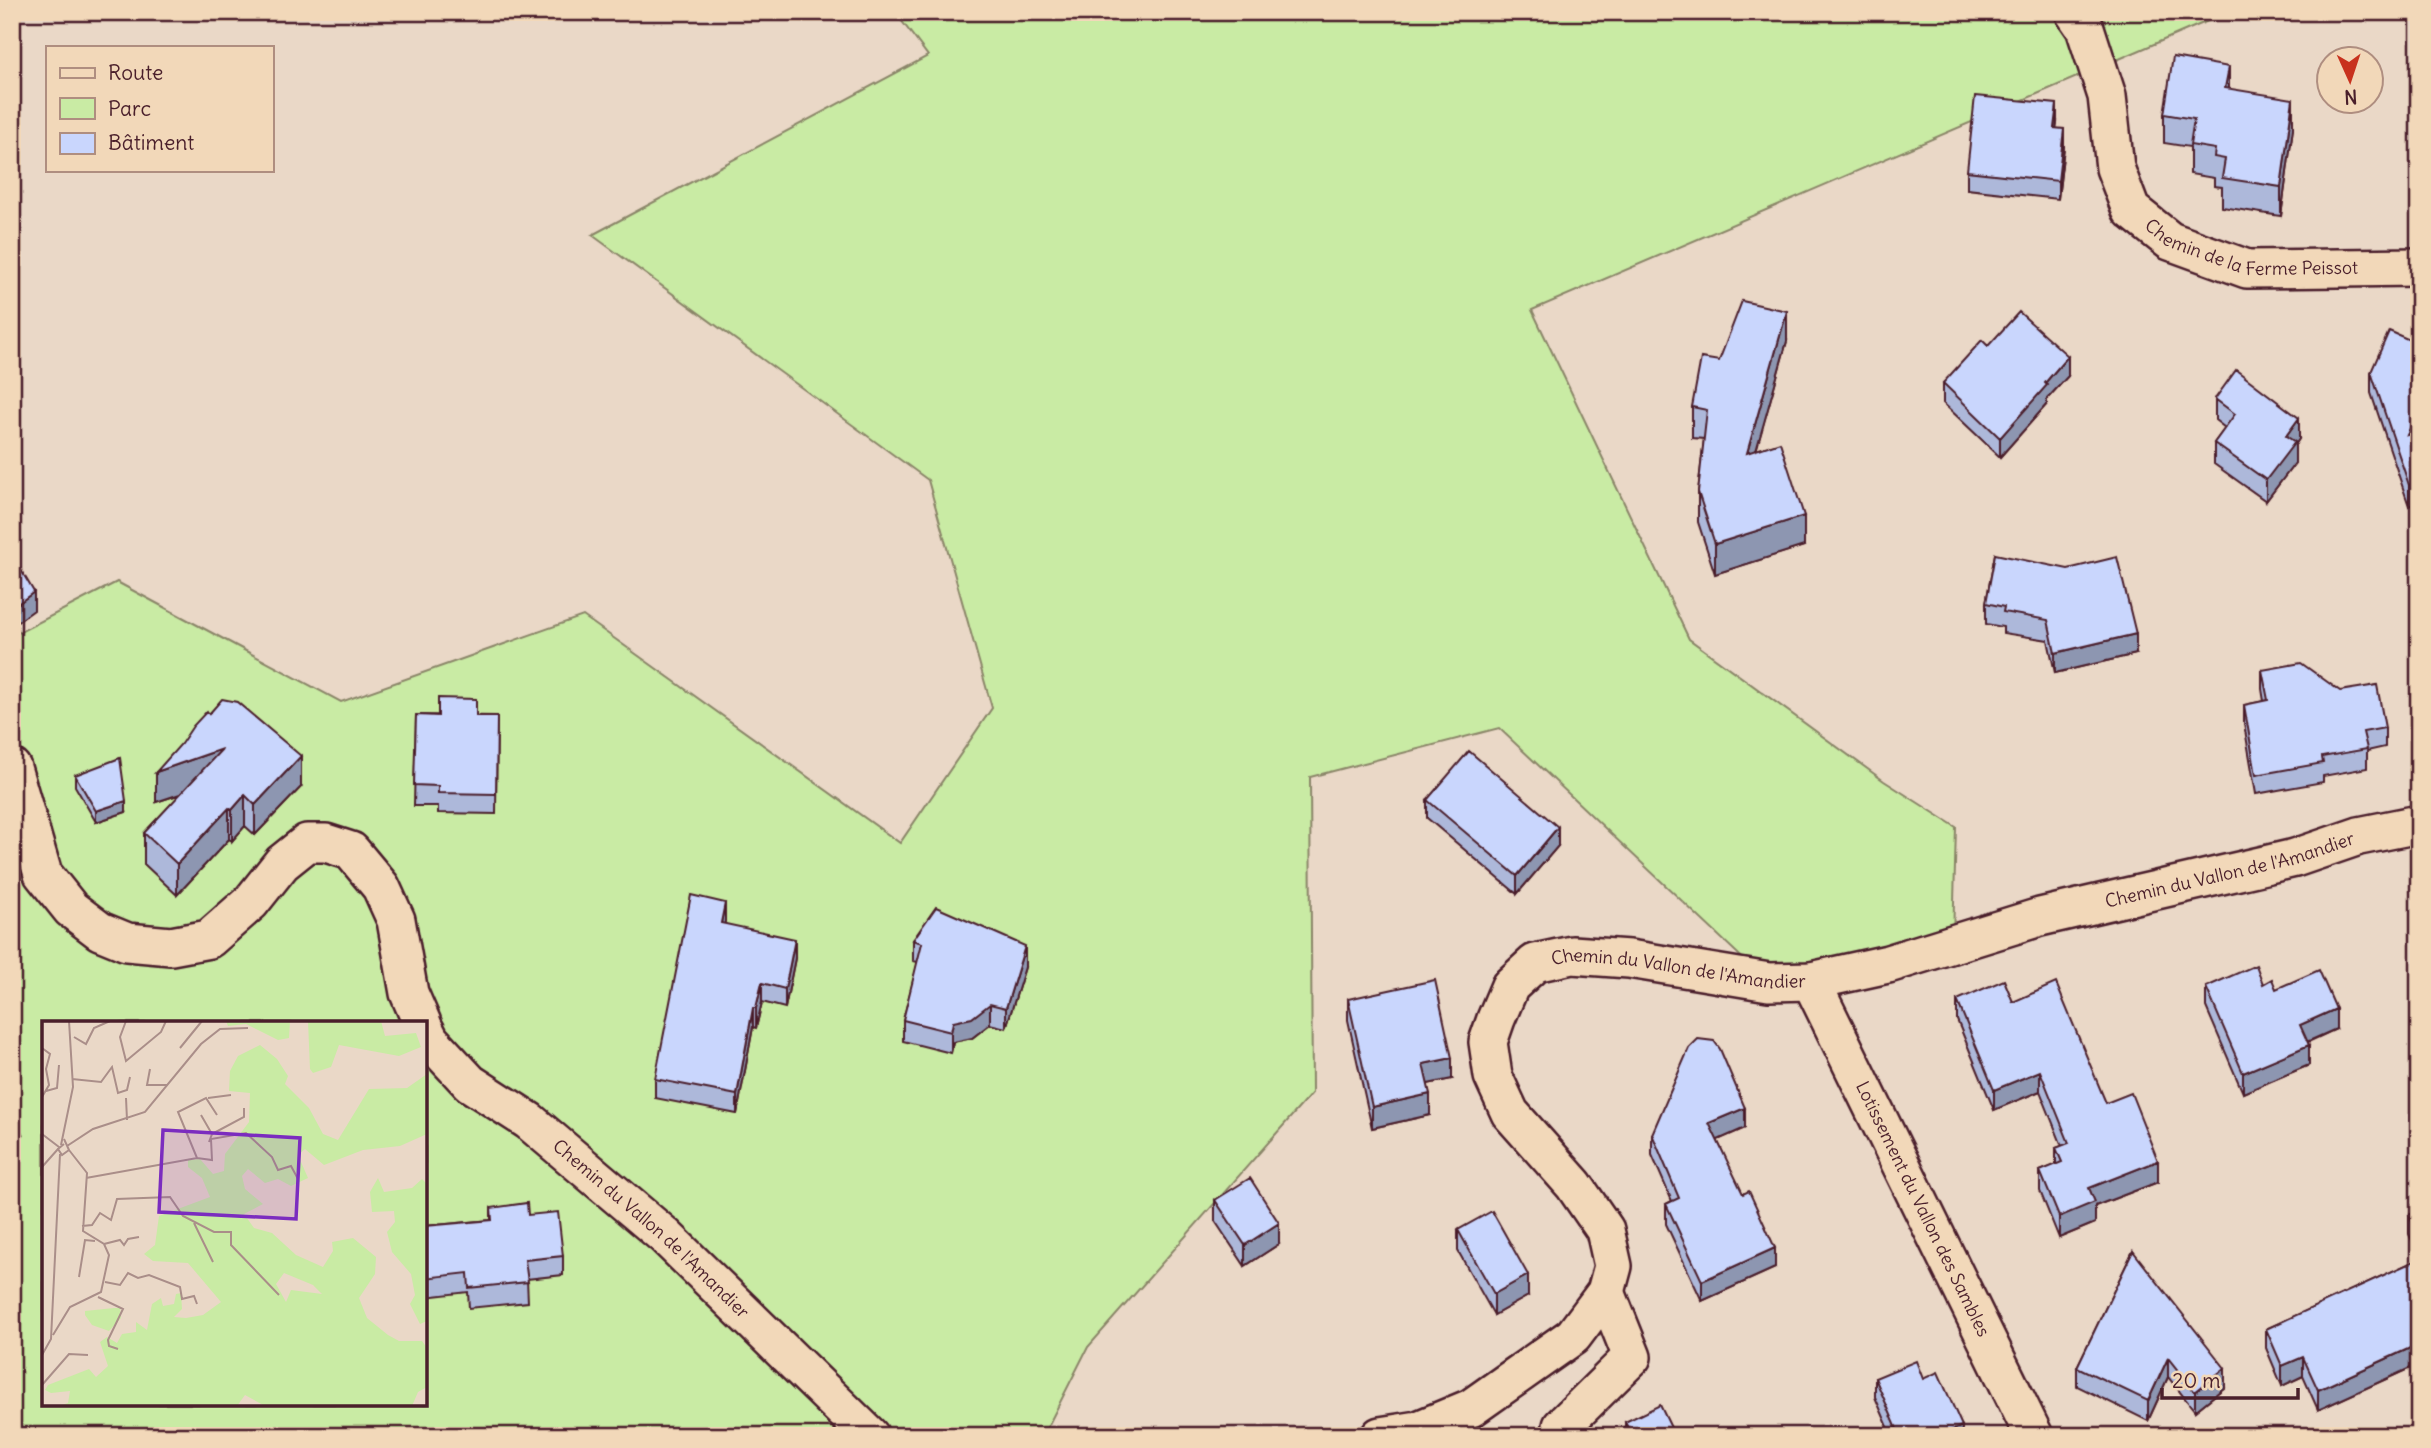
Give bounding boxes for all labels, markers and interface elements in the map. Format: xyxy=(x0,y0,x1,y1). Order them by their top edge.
legend xyxy=(46,46,273,172)
north arrow xyxy=(2316,46,2386,116)
text: Route xyxy=(108,59,163,86)
text: N xyxy=(2344,85,2358,109)
text: Parc xyxy=(108,95,151,122)
text: Bâtiment xyxy=(108,129,194,156)
street label: Chemin de la Ferme Peissot xyxy=(2140,213,2358,280)
street label: Chemin du Vallon de l'Amandier xyxy=(2103,826,2358,913)
street label: Chemin du Vallon de l'Amandier xyxy=(1549,943,1807,994)
inset map xyxy=(42,1021,427,1406)
street label: Lotissement du Vallon des Sambles xyxy=(1851,1077,1996,1340)
street label: Chemin du Vallon de l'Amandier xyxy=(548,1134,755,1323)
scale bar xyxy=(2162,1357,2298,1401)
text: 20 m xyxy=(2172,1367,2221,1394)

